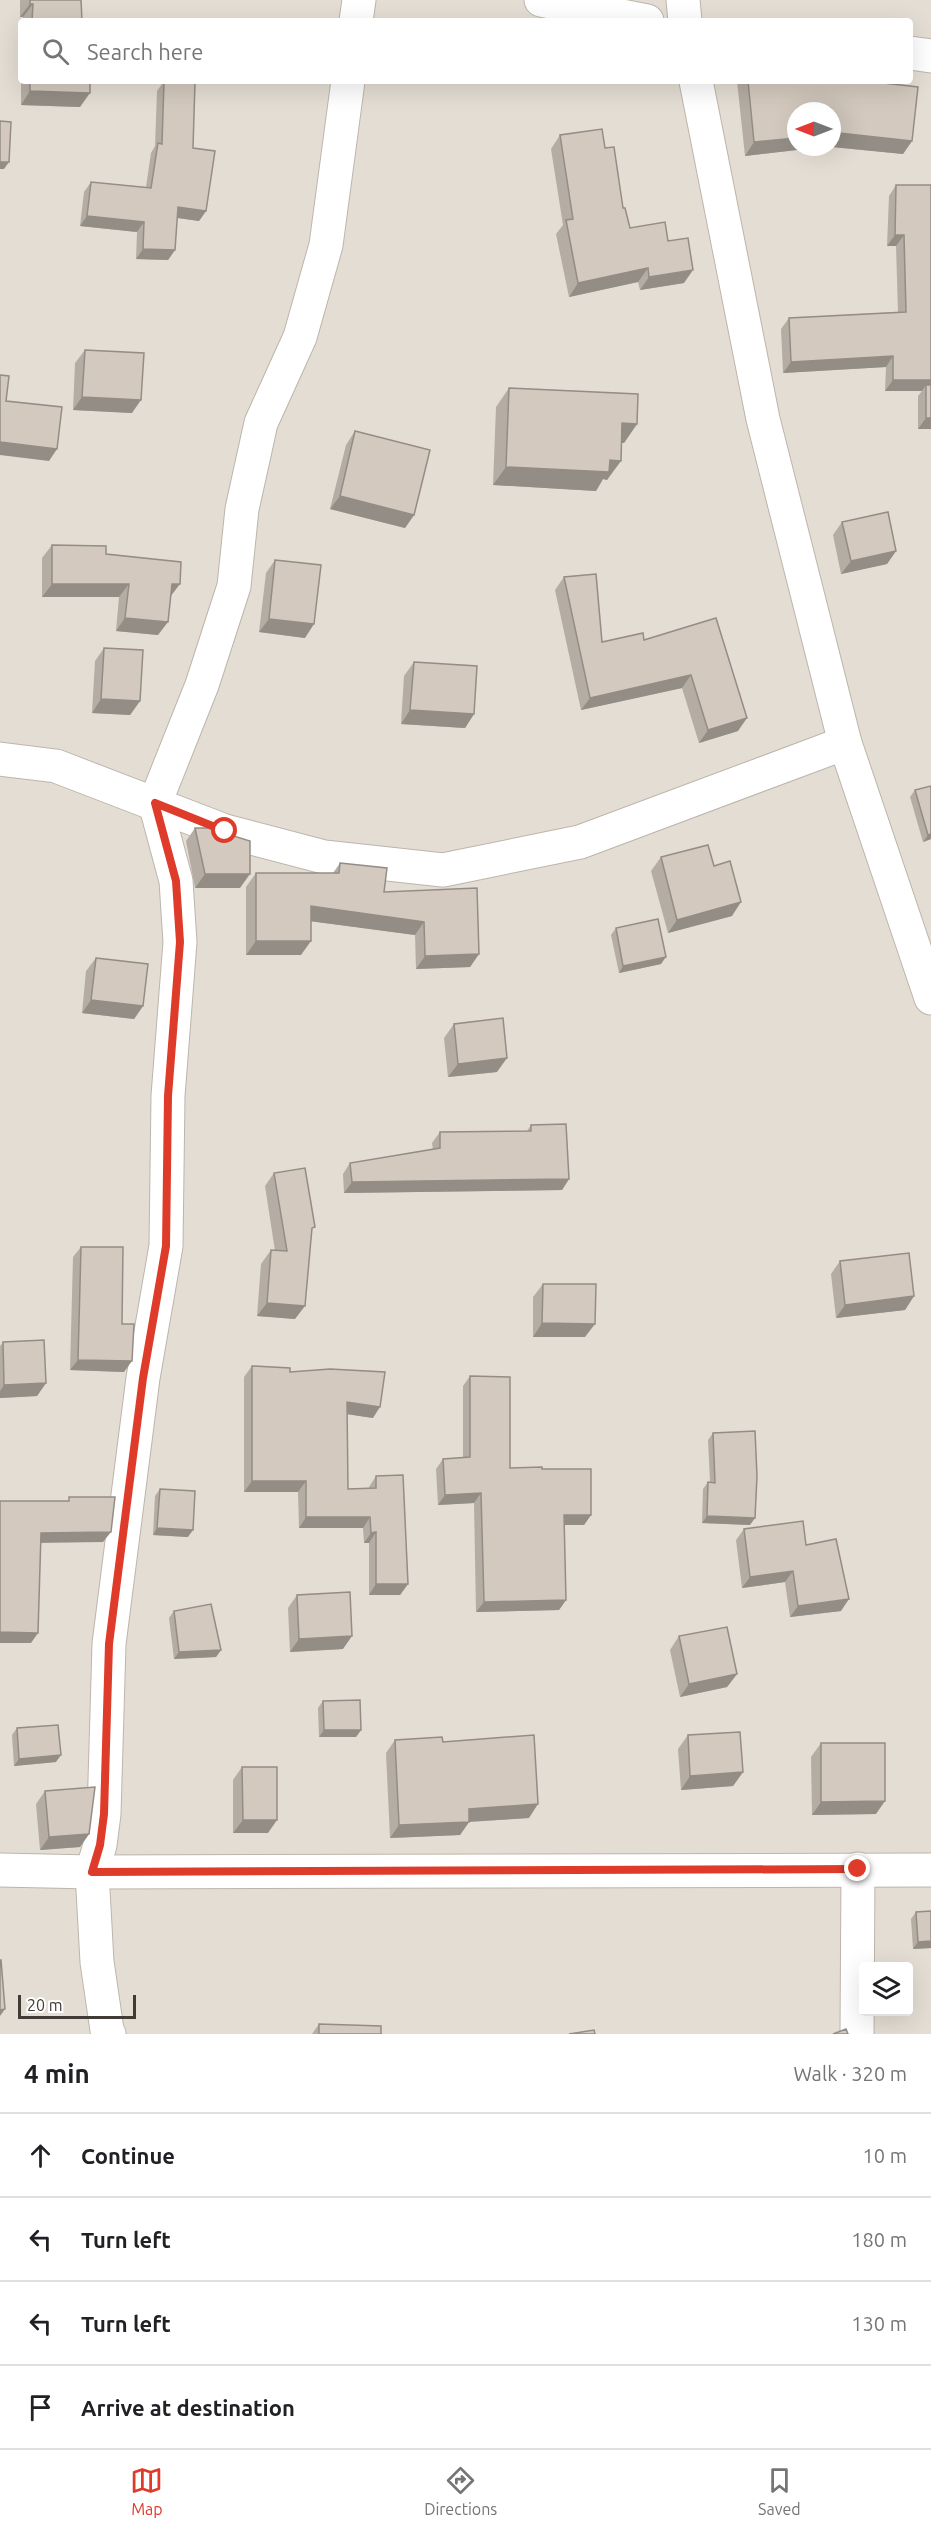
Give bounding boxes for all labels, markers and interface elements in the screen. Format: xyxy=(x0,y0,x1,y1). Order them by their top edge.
search box xyxy=(18,18,913,84)
icon: search xyxy=(39,35,72,68)
text: Search here xyxy=(87,39,203,64)
north arrow xyxy=(787,102,841,156)
route start xyxy=(211,817,237,843)
route end xyxy=(844,1855,870,1881)
map controls xyxy=(859,1962,913,2016)
button: layers xyxy=(859,1962,913,2016)
scale bar xyxy=(18,1992,136,2020)
text: 20 m xyxy=(27,1996,63,2014)
text: 4 min xyxy=(24,2059,90,2088)
text: Walk · 320 m xyxy=(794,2062,907,2085)
icon: ahead xyxy=(24,2139,57,2172)
text: Continue xyxy=(81,2143,175,2168)
text: 10 m xyxy=(863,2144,907,2167)
icon: left xyxy=(24,2223,57,2256)
text: Turn left xyxy=(81,2227,171,2252)
text: 180 m xyxy=(851,2228,907,2251)
icon: left xyxy=(24,2307,57,2340)
text: Turn left xyxy=(81,2311,171,2336)
text: 130 m xyxy=(851,2312,907,2335)
icon: arrive xyxy=(24,2391,57,2424)
text: Arrive at destination xyxy=(81,2395,295,2420)
tab: Map xyxy=(130,2464,163,2518)
tab: Directions xyxy=(424,2464,497,2518)
tab: Saved xyxy=(758,2464,801,2518)

